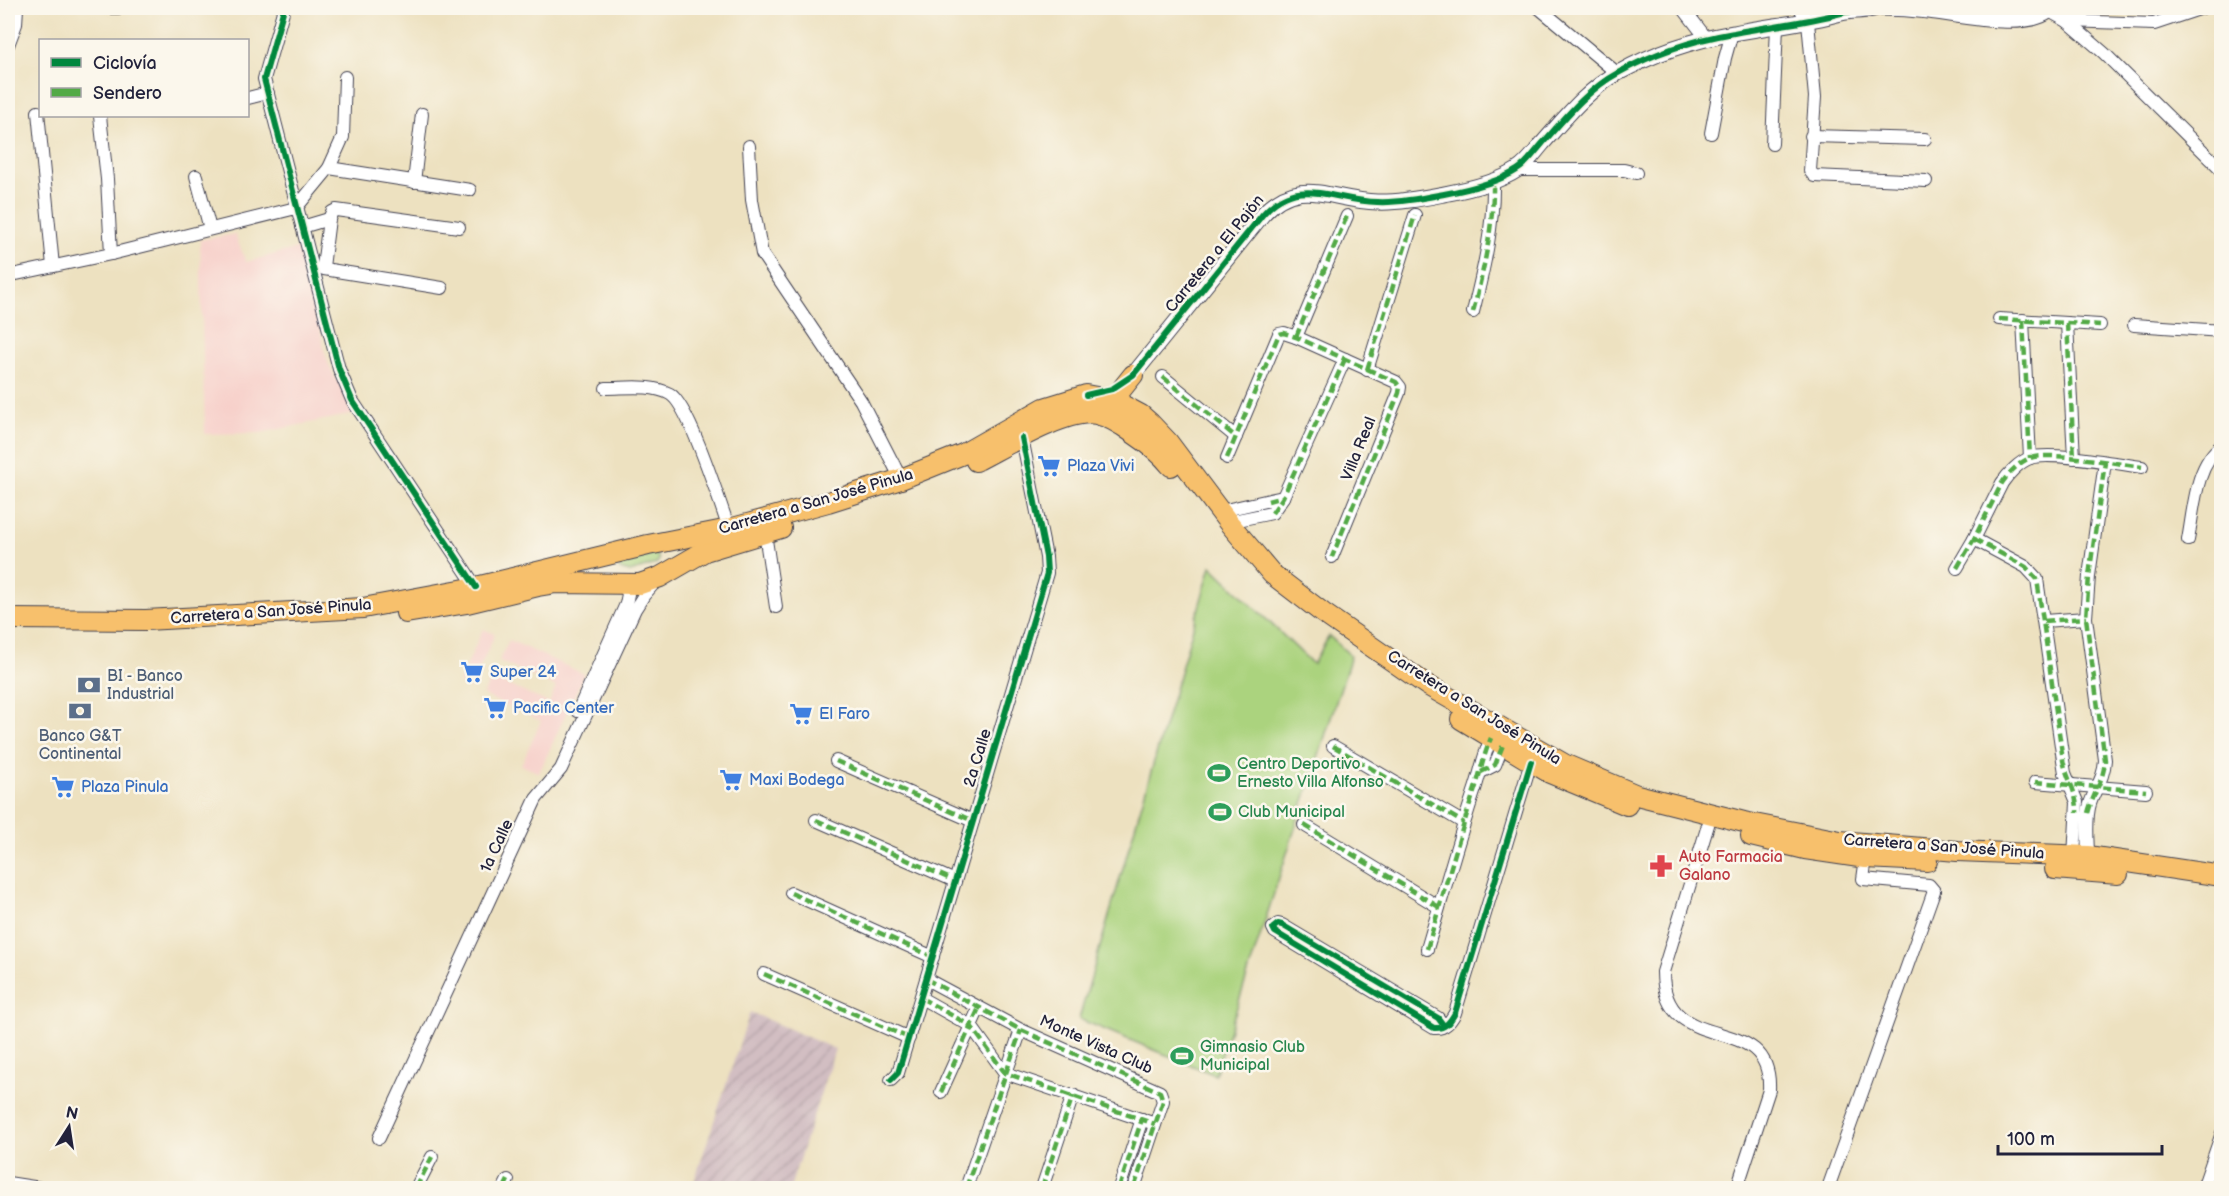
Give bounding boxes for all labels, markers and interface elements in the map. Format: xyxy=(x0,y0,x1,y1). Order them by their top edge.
legend xyxy=(39,39,249,117)
text: Ciclovía xyxy=(93,53,157,74)
text: Sendero xyxy=(93,83,162,104)
street label: Carretera a El Pajón xyxy=(1162,191,1268,317)
street label: Villa Real xyxy=(1338,414,1380,484)
supermarket icon: Plaza Vivi xyxy=(1036,453,1062,479)
place label: Plaza Vivi xyxy=(1067,457,1134,476)
street label: Carretera a San José Pinula xyxy=(717,465,915,539)
street label: Carretera a San José Pinula xyxy=(170,595,372,629)
street label: Carretera a San José Pinula xyxy=(1384,647,1564,769)
supermarket icon: Super 24 xyxy=(459,659,485,685)
place label: Super 24 xyxy=(490,663,557,682)
place label: BI - Banco Industrial xyxy=(107,667,183,704)
bank icon: BI - Banco Industrial xyxy=(76,672,102,698)
supermarket icon: Pacific Center xyxy=(482,695,508,721)
bank icon: Banco G&T Continental xyxy=(67,698,93,724)
place label: Pacific Center xyxy=(513,699,614,718)
supermarket icon: El Faro xyxy=(788,701,814,727)
place label: El Faro xyxy=(819,705,870,724)
street label: 2a Calle xyxy=(960,726,996,789)
place label: Banco G&T Continental xyxy=(38,727,122,764)
place label: Centro Deportivo Ernesto Villa Alfonso xyxy=(1237,755,1384,792)
sports icon: Centro Deportivo Ernesto Villa Alfonso xyxy=(1206,760,1232,786)
supermarket icon: Maxi Bodega xyxy=(718,767,744,793)
place label: Maxi Bodega xyxy=(749,771,844,790)
supermarket icon: Plaza Pinula xyxy=(50,774,76,800)
place label: Plaza Pinula xyxy=(81,778,169,797)
sports icon: Club Municipal xyxy=(1207,799,1233,825)
place label: Club Municipal xyxy=(1238,803,1345,822)
street label: 1a Calle xyxy=(476,816,518,876)
street label: Carretera a San José Pinula xyxy=(1843,830,2045,864)
place label: Auto Farmacia Galano xyxy=(1679,848,1783,885)
pharmacy icon: Auto Farmacia Galano xyxy=(1648,853,1674,879)
street label: Monte Vista Club xyxy=(1036,1012,1156,1078)
place label: Gimnasio Club Municipal xyxy=(1200,1038,1305,1075)
sports icon: Gimnasio Club Municipal xyxy=(1169,1043,1195,1069)
north arrow xyxy=(39,1097,99,1157)
text: N xyxy=(64,1103,80,1124)
scale bar xyxy=(1998,1118,2162,1156)
text: 100 m xyxy=(2007,1129,2055,1150)

